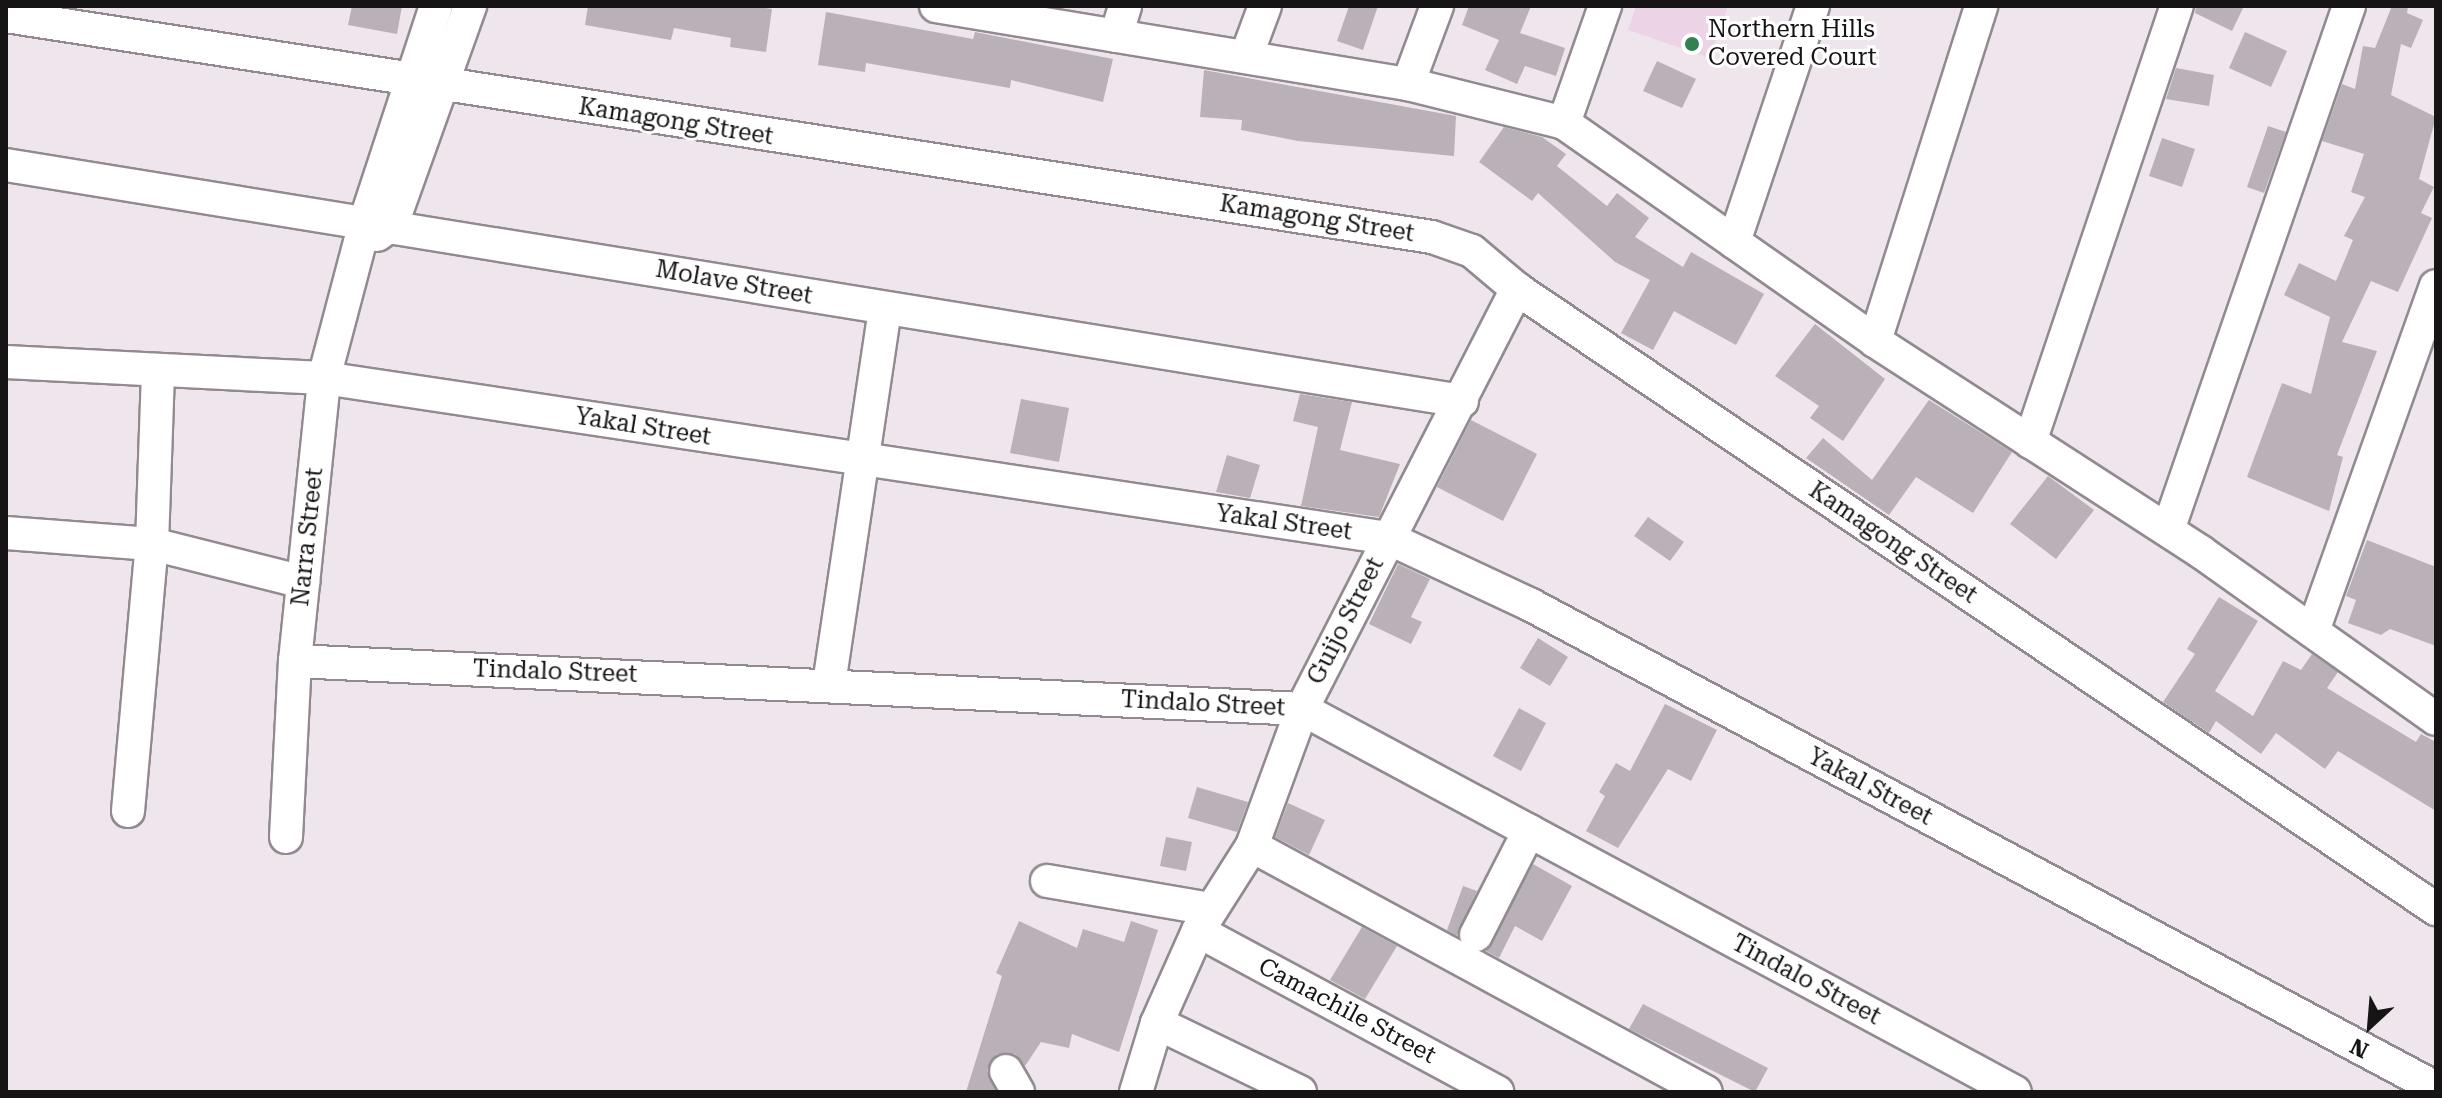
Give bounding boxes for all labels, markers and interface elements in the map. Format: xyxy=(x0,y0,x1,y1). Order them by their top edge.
place label: Northern Hills Covered Court xyxy=(1708,16,1877,72)
marker: Northern Hills Covered Court xyxy=(1683,35,1701,53)
street label: Kamagong Street xyxy=(577,92,775,152)
street label: Kamagong Street xyxy=(1218,189,1416,249)
street label: Molave Street xyxy=(653,255,815,311)
street label: Yakal Street xyxy=(573,402,713,452)
street label: Narra Street xyxy=(286,466,330,608)
street label: Kamagong Street xyxy=(1803,476,1983,610)
street label: Yakal Street xyxy=(1214,499,1354,547)
street label: Guijo Street xyxy=(1302,553,1390,689)
street label: Tindalo Street xyxy=(472,655,638,689)
street label: Tindalo Street xyxy=(1120,685,1286,723)
street label: Yakal Street xyxy=(1803,742,1937,832)
street label: Tindalo Street xyxy=(1727,929,1885,1031)
street label: Camachile Street xyxy=(1253,952,1441,1070)
north arrow xyxy=(2330,986,2410,1066)
text: N xyxy=(2346,1033,2372,1063)

